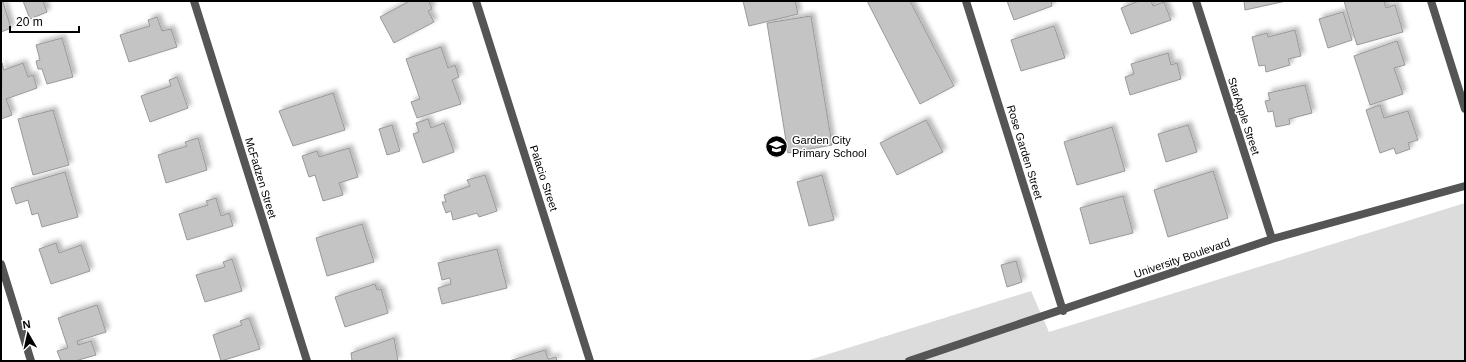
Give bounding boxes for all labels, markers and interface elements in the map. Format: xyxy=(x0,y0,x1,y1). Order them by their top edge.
scale bar xyxy=(10,8,79,34)
text: 20 m xyxy=(16,15,43,29)
street label: StarApple Street xyxy=(1226,76,1262,156)
street label: Rose Garden Street xyxy=(1005,103,1045,201)
school or university icon: Garden City Primary School xyxy=(764,133,790,159)
place label: Garden City Primary School xyxy=(792,134,867,159)
street label: McFadzen Street xyxy=(243,136,279,220)
street label: Palacio Street xyxy=(528,144,560,212)
street label: University Boulevard xyxy=(1132,236,1232,280)
north arrow xyxy=(8,314,48,354)
text: N xyxy=(22,318,31,331)

